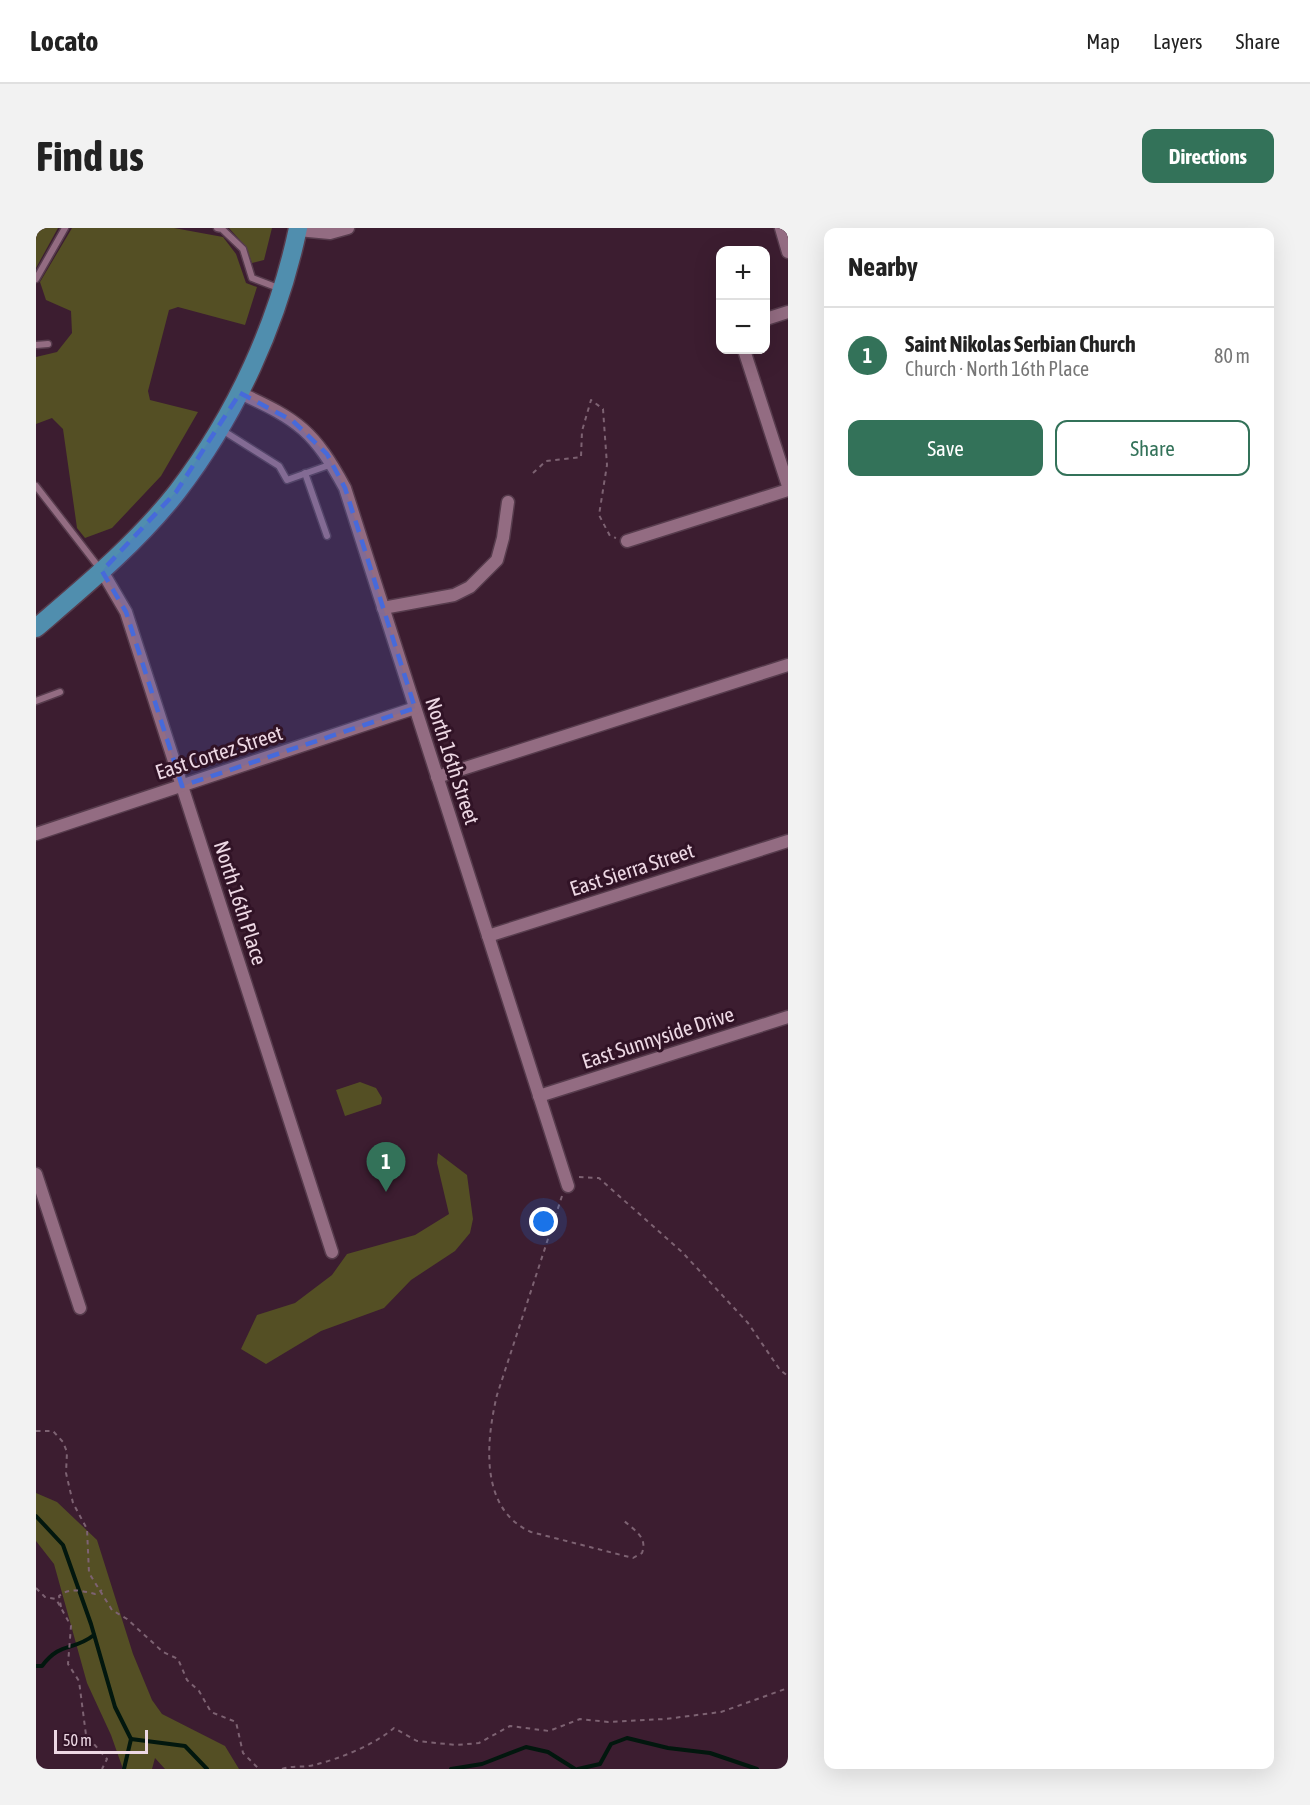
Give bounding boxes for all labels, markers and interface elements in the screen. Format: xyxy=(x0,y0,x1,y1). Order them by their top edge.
text: Locato xyxy=(30,25,98,57)
text: Map xyxy=(1086,29,1120,53)
text: Layers xyxy=(1153,29,1203,53)
text: Share xyxy=(1236,29,1280,53)
button: Directions xyxy=(1142,129,1274,183)
text: Find us xyxy=(36,132,144,180)
map controls xyxy=(716,246,770,354)
button: + xyxy=(716,246,770,300)
text: Nearby xyxy=(848,252,918,282)
button: − xyxy=(716,300,770,354)
text: Saint Nikolas Serbian Church xyxy=(905,331,1136,357)
text: 1 xyxy=(863,344,872,367)
text: 80 m xyxy=(1214,344,1250,367)
text: Church · North 16th Place xyxy=(905,357,1089,380)
button: Save xyxy=(848,420,1043,476)
button: Share xyxy=(1055,420,1250,476)
street label: North 16th Street xyxy=(421,694,485,827)
street label: East Cortez Street xyxy=(152,720,285,784)
street label: North 16th Place xyxy=(210,838,272,968)
street label: East Sierra Street xyxy=(567,838,697,900)
street label: East Sunnyside Drive xyxy=(579,1001,737,1073)
pin: 1 xyxy=(366,1142,406,1192)
your location xyxy=(529,1207,558,1236)
scale bar xyxy=(54,1727,148,1754)
text: 50 m xyxy=(63,1731,92,1749)

